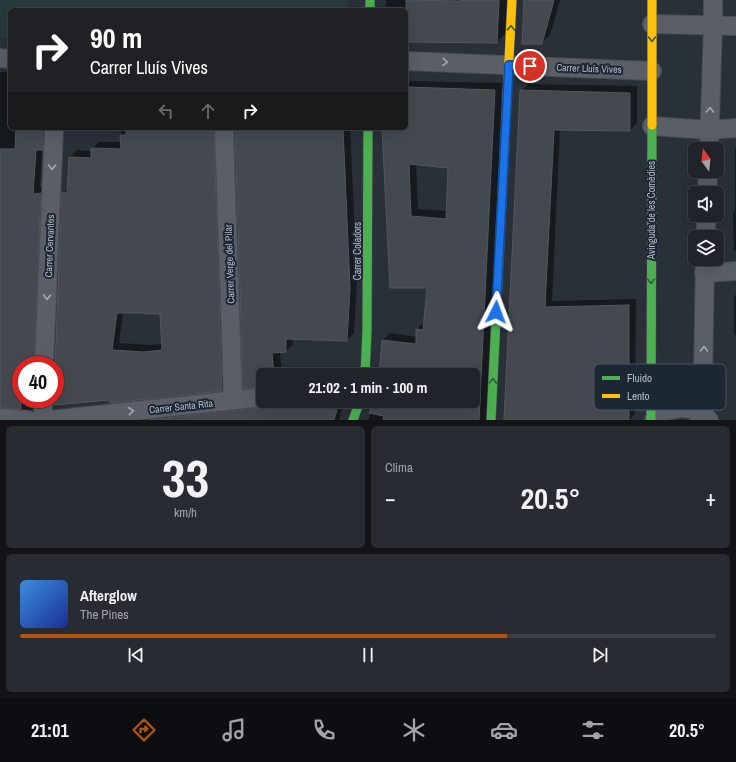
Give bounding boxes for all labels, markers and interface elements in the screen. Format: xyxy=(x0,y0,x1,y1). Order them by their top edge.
text: 90 m xyxy=(90,19,142,57)
icon: right xyxy=(24,24,76,76)
one-way arrow xyxy=(507,25,515,31)
one-way arrow xyxy=(648,36,656,42)
pin xyxy=(513,49,547,83)
text: Carrer Lluís Vives xyxy=(90,55,208,80)
icon: arrive xyxy=(519,55,541,77)
one-way arrow xyxy=(442,58,448,67)
street label: Carrer Lluís Vives xyxy=(556,61,622,76)
icon: left xyxy=(155,100,177,122)
icon: ahead xyxy=(197,100,219,122)
icon: right xyxy=(239,100,261,122)
one-way arrow xyxy=(706,107,714,113)
north arrow xyxy=(688,142,724,178)
map controls xyxy=(688,142,724,266)
street label: Avinguda de les Comèdies xyxy=(645,161,658,260)
one-way arrow xyxy=(48,164,56,170)
button: sound xyxy=(688,186,724,222)
street label: Carrer Cervantes xyxy=(42,214,57,278)
street label: Carrer Coladors xyxy=(351,222,364,280)
street label: Carrer Verge del Pilar xyxy=(222,224,237,304)
button: layers xyxy=(688,230,724,266)
one-way arrow xyxy=(647,278,655,284)
position arrow xyxy=(475,291,517,333)
one-way arrow xyxy=(43,294,51,300)
one-way arrow xyxy=(700,346,708,352)
speed limit sign: 40 xyxy=(12,356,64,408)
legend xyxy=(594,364,726,410)
text: Fluido xyxy=(627,371,652,385)
text: 21:02 · 1 min · 100 m xyxy=(309,377,427,398)
one-way arrow xyxy=(488,378,497,384)
text: Lento xyxy=(627,389,650,403)
street label: Carrer Santa Rita xyxy=(148,397,214,416)
one-way arrow xyxy=(128,407,134,416)
text: 33 xyxy=(162,443,209,513)
text: Clima xyxy=(385,459,413,476)
text: 20.5° xyxy=(521,478,580,518)
text: − xyxy=(385,483,396,513)
text: + xyxy=(705,483,716,513)
text: km/h xyxy=(174,504,197,521)
text: Afterglow xyxy=(80,585,137,606)
text: The Pines xyxy=(80,606,129,623)
icon: previous xyxy=(125,644,147,666)
icon: pause xyxy=(357,644,379,666)
icon: next xyxy=(589,644,611,666)
icon: directions xyxy=(130,716,158,744)
icon: music xyxy=(220,716,248,744)
icon: phone xyxy=(310,716,338,744)
icon: climate xyxy=(400,716,428,744)
icon: car xyxy=(490,716,518,744)
icon: filters xyxy=(579,716,607,744)
text: 21:01 xyxy=(31,718,69,743)
text: 20.5° xyxy=(669,718,705,743)

